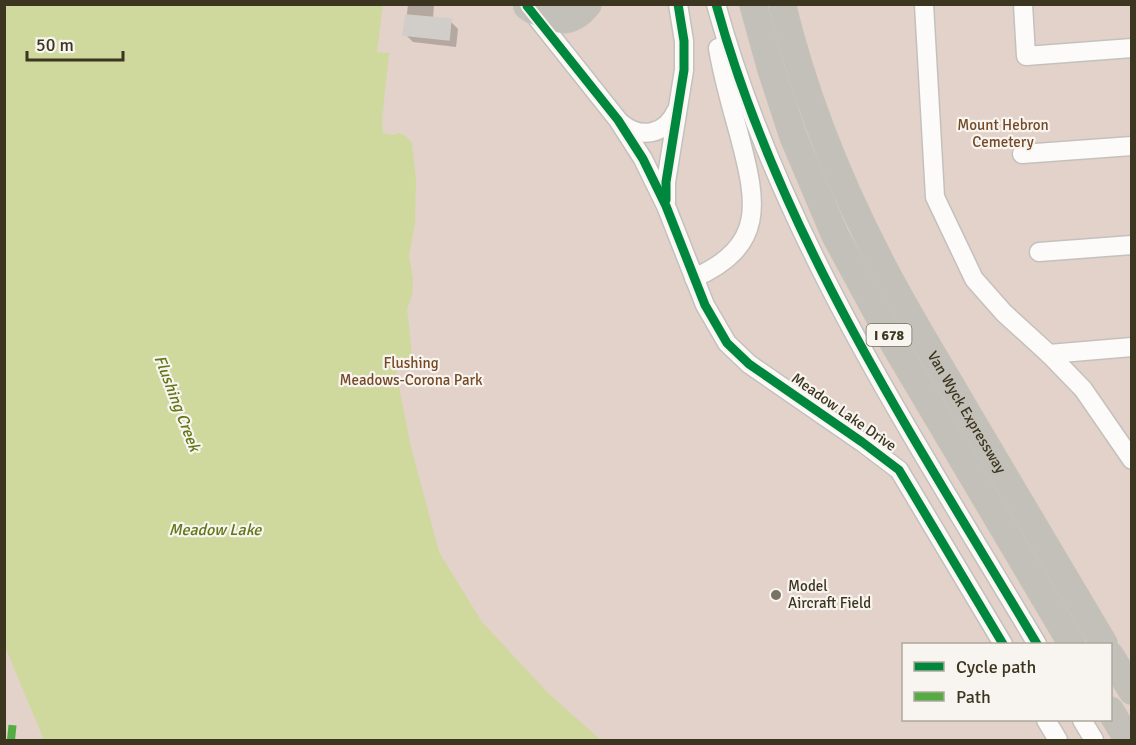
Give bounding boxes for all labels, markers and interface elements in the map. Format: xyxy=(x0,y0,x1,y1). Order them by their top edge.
scale bar xyxy=(27,24,123,62)
text: 50 m xyxy=(36,34,74,56)
park label: Mount Hebron Cemetery xyxy=(957,116,1049,151)
road number: I 678 xyxy=(866,324,912,346)
street label: Van Wyck Expressway xyxy=(924,348,1010,477)
water label: Flushing Creek xyxy=(150,352,205,456)
park label: Flushing Meadows-Corona Park xyxy=(339,354,483,389)
street label: Meadow Lake Drive xyxy=(788,369,900,455)
water label: Meadow Lake xyxy=(169,520,262,540)
place label: Model Aircraft Field xyxy=(788,577,871,612)
marker: Model Aircraft Field xyxy=(769,588,783,602)
legend xyxy=(902,643,1112,721)
text: Cycle path xyxy=(956,656,1036,678)
text: Path xyxy=(956,686,991,708)

